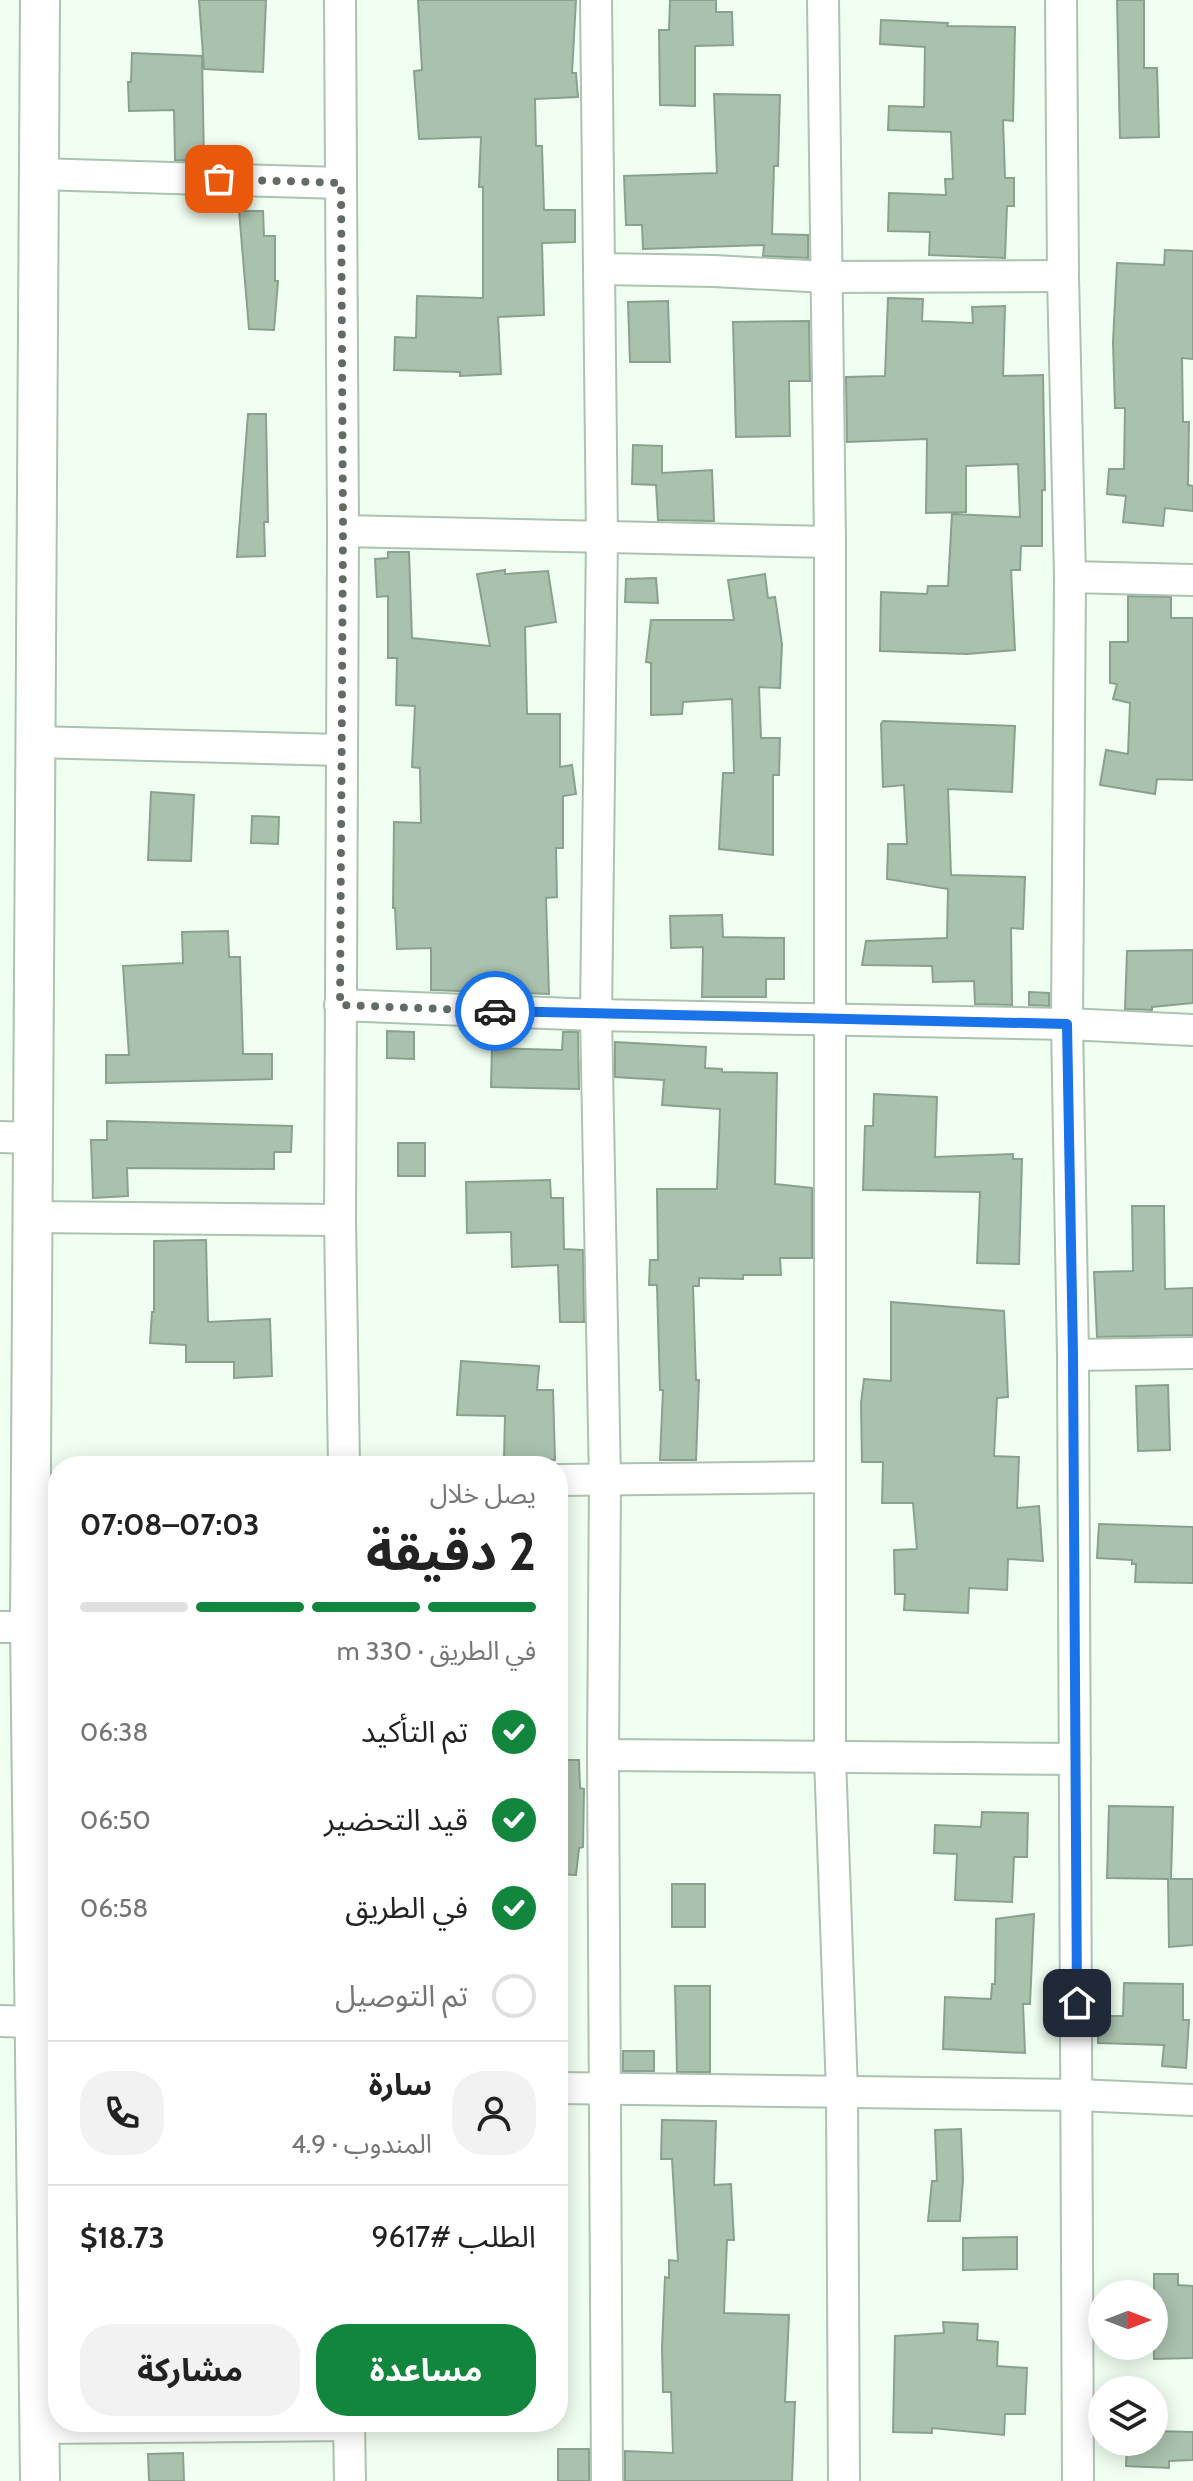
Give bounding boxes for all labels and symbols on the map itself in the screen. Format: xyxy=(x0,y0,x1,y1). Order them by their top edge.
pin xyxy=(185,145,253,213)
courier xyxy=(455,971,535,1051)
pin xyxy=(1043,1969,1111,2037)
north arrow xyxy=(1088,2280,1168,2360)

